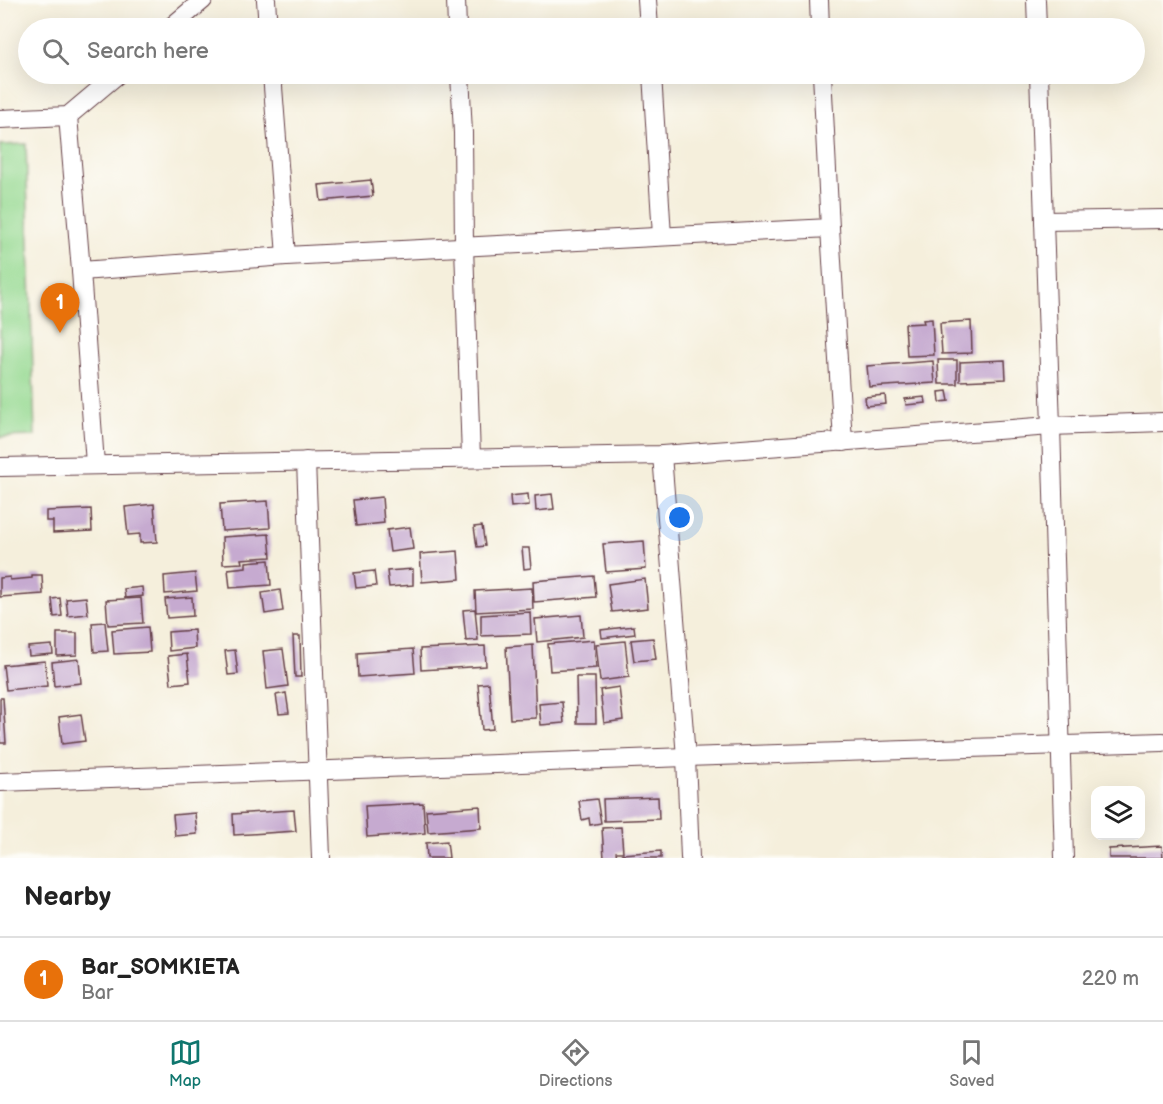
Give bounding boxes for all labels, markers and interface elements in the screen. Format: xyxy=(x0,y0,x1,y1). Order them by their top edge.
search box xyxy=(18,18,1145,84)
icon: search xyxy=(39,35,72,68)
text: Search here xyxy=(87,38,209,65)
pin: 1 xyxy=(40,284,80,333)
your location xyxy=(665,503,694,532)
map controls xyxy=(1091,786,1145,840)
button: layers xyxy=(1091,786,1145,840)
text: Nearby xyxy=(24,882,111,913)
text: Bar_SOMKIETA xyxy=(81,954,240,981)
text: 1 xyxy=(39,967,48,991)
text: 220 m xyxy=(1082,967,1139,991)
text: Bar xyxy=(81,981,113,1005)
tab: Map xyxy=(169,1036,202,1091)
tab: Directions xyxy=(539,1036,612,1091)
tab: Saved xyxy=(949,1036,994,1091)

